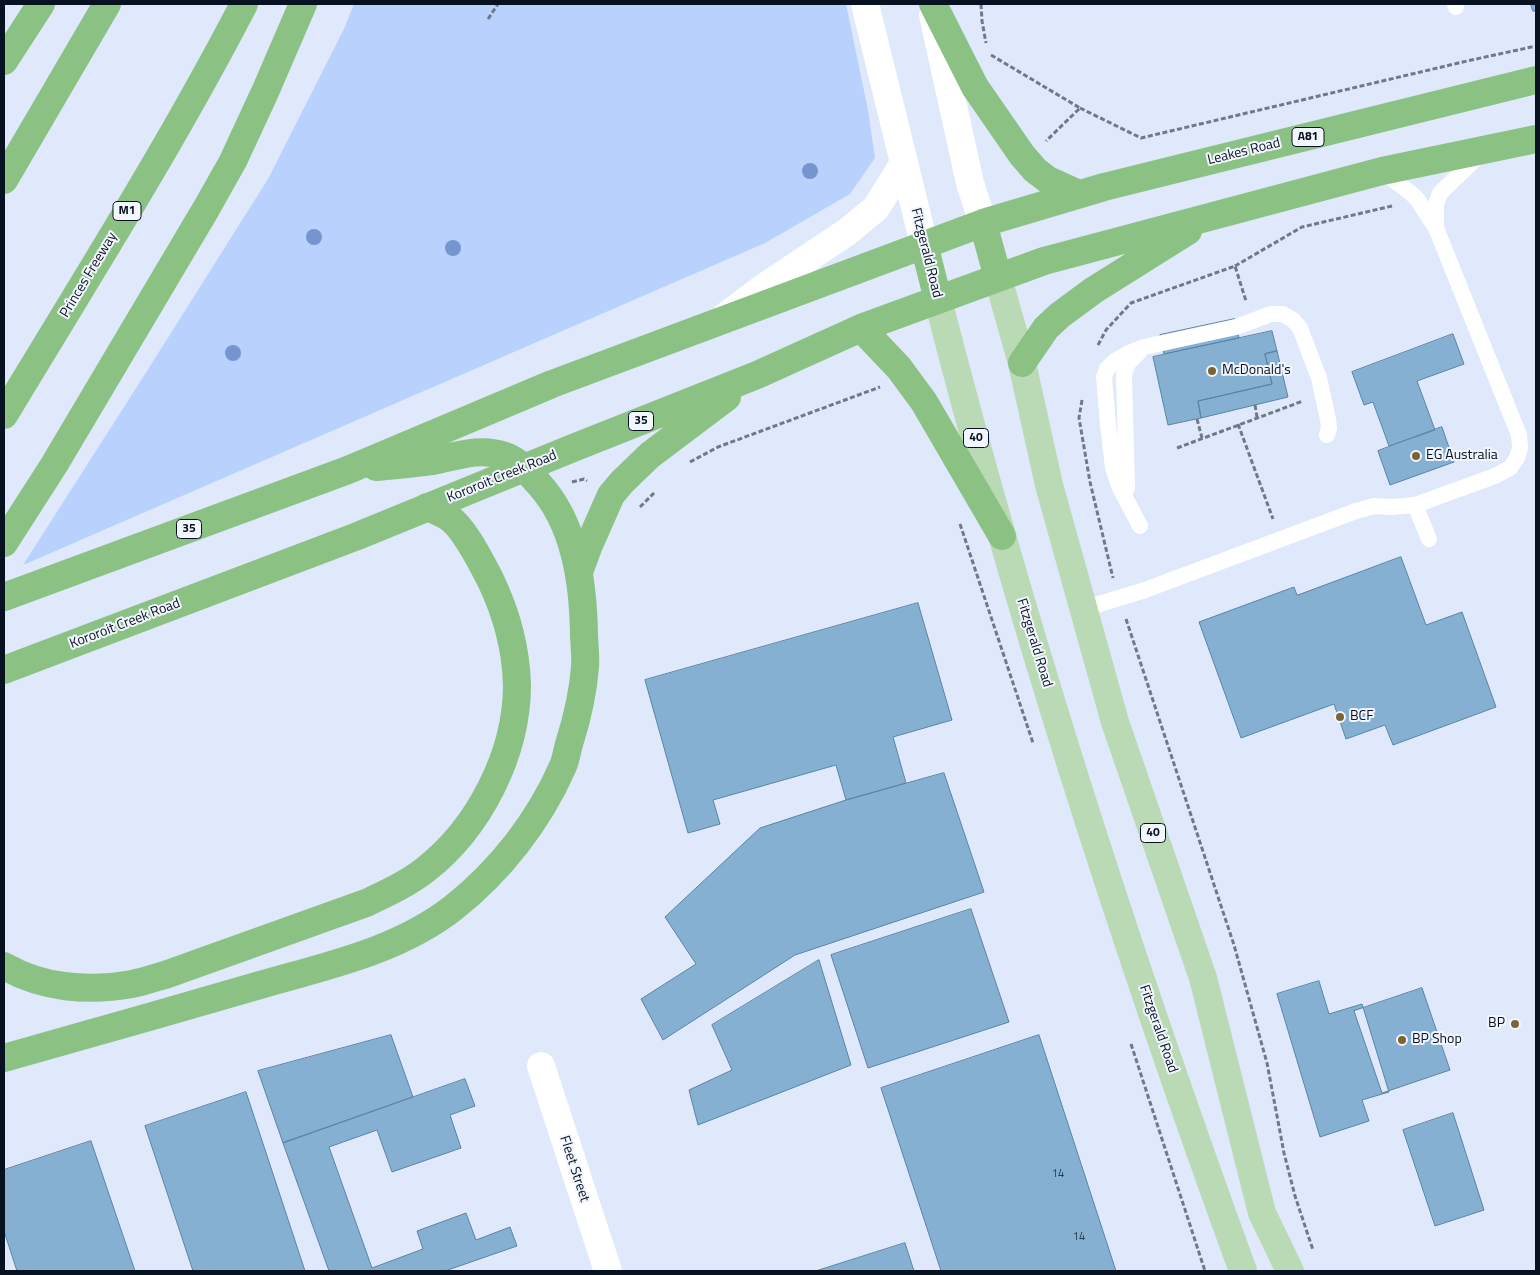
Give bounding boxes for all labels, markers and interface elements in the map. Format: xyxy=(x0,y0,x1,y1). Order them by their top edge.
road number: A81 xyxy=(1292,128,1324,146)
street label: Leakes Road xyxy=(1206,135,1282,169)
road number: M1 xyxy=(113,202,141,220)
street label: Fitzgerald Road xyxy=(907,206,945,300)
street label: Princes Freeway xyxy=(57,229,121,321)
place label: McDonald's xyxy=(1222,363,1291,379)
marker: McDonald's xyxy=(1206,365,1218,377)
road number: 35 xyxy=(628,412,654,431)
road number: 40 xyxy=(964,428,988,448)
street label: Kororoit Creek Road xyxy=(445,447,559,507)
place label: EG Australia xyxy=(1426,448,1498,464)
marker: EG Australia xyxy=(1410,450,1422,462)
road number: 35 xyxy=(176,520,202,538)
street label: Kororoit Creek Road xyxy=(67,595,183,653)
street label: Fitzgerald Road xyxy=(1013,597,1055,689)
place label: BCF xyxy=(1350,709,1374,725)
marker: BCF xyxy=(1334,711,1346,723)
road number: 40 xyxy=(1140,824,1166,842)
street label: Fitzgerald Road xyxy=(1135,983,1181,1075)
place label: BP xyxy=(1488,1016,1505,1032)
marker: BP xyxy=(1509,1018,1521,1030)
place label: BP Shop xyxy=(1412,1032,1462,1048)
marker: BP Shop xyxy=(1396,1034,1408,1046)
street label: Fleet Street xyxy=(555,1134,593,1204)
house number: 14 xyxy=(1052,1167,1064,1181)
house number: 14 xyxy=(1073,1230,1085,1244)

